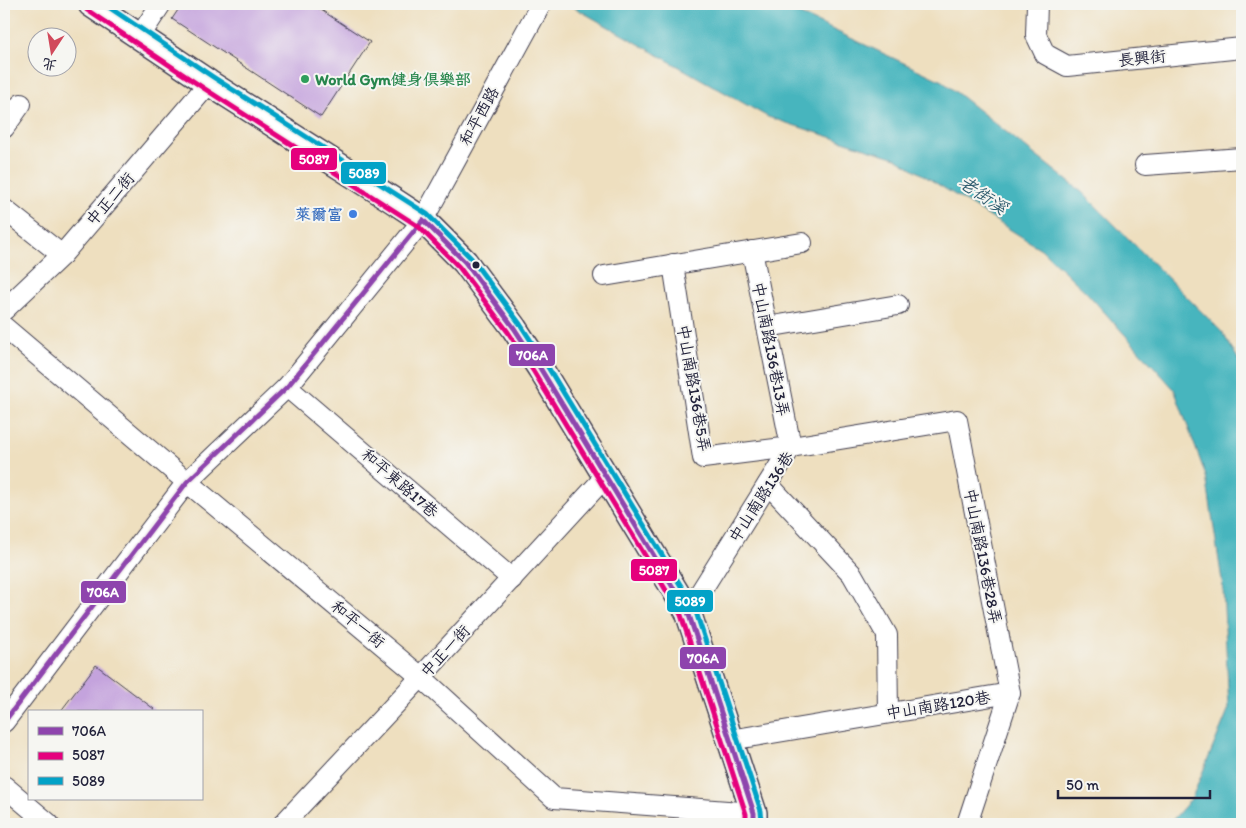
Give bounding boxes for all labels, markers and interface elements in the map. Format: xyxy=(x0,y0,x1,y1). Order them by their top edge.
north arrow xyxy=(28,28,78,78)
street label: 長興街 xyxy=(1117,46,1167,70)
text: 北 xyxy=(41,54,58,74)
place label: World Gym健身俱樂部 xyxy=(315,70,471,90)
marker: World Gym健身俱樂部 xyxy=(299,73,311,85)
street label: 和平西路 xyxy=(455,83,503,149)
line badge: 5087 xyxy=(290,147,338,171)
text: 5087 xyxy=(299,151,329,168)
line badge: 5089 xyxy=(340,161,387,185)
text: 5089 xyxy=(349,165,379,182)
street label: 中正二街 xyxy=(82,169,138,229)
water label: 老街溪 xyxy=(954,171,1012,220)
place label: 萊爾富 xyxy=(295,205,343,224)
marker: 萊爾富 xyxy=(347,208,359,220)
unlabelled marker xyxy=(471,260,481,270)
street label: 中山南路136巷13弄 xyxy=(749,280,793,418)
street label: 中山南路136巷5弄 xyxy=(673,323,715,453)
line badge: 706A xyxy=(508,343,556,367)
text: 706A xyxy=(515,347,549,364)
street label: 和平東路17巷 xyxy=(358,445,442,521)
street label: 中山南路136巷 xyxy=(725,448,797,546)
street label: 中山南路136巷28弄 xyxy=(961,487,1005,625)
line badge: 5087 xyxy=(630,558,678,582)
text: 5087 xyxy=(639,562,669,579)
line badge: 706A xyxy=(80,580,127,604)
text: 706A xyxy=(86,584,120,601)
line badge: 5089 xyxy=(666,589,714,613)
text: 5089 xyxy=(675,593,705,610)
street label: 和平一街 xyxy=(327,596,389,652)
street label: 中正一街 xyxy=(416,621,474,681)
line badge: 706A xyxy=(679,646,727,670)
text: 706A xyxy=(686,650,720,667)
street label: 中山南路120巷 xyxy=(884,687,992,723)
legend xyxy=(28,710,202,800)
text: 706A xyxy=(72,722,107,740)
text: 5087 xyxy=(72,746,105,764)
scale bar xyxy=(1058,768,1211,800)
text: 5089 xyxy=(72,772,105,790)
text: 50 m xyxy=(1066,776,1099,794)

